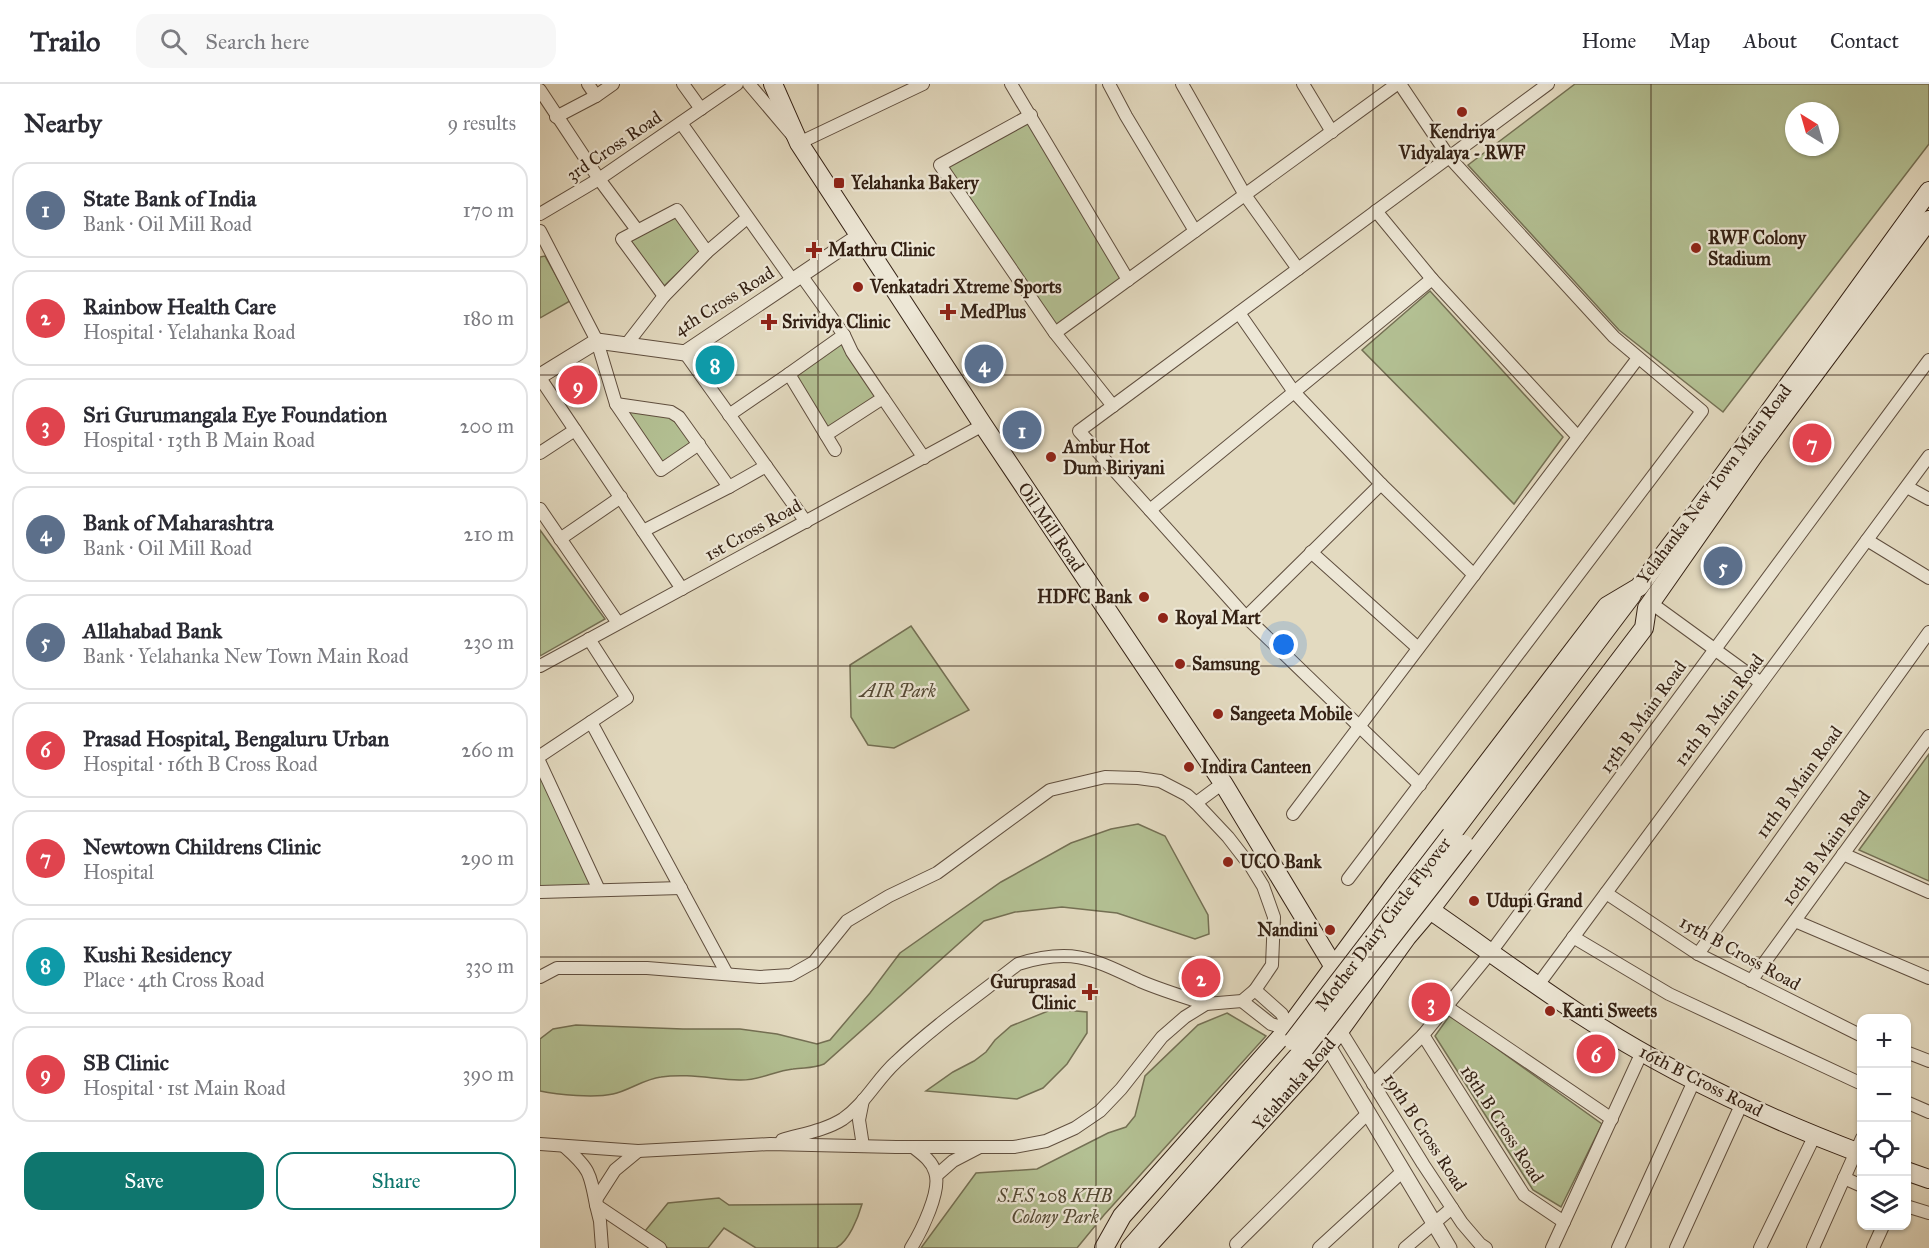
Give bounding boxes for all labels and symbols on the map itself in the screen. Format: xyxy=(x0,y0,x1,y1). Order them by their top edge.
north arrow xyxy=(1785,102,1839,156)
marker: Kendriya Vidyalaya - RWF xyxy=(1455,105,1469,119)
street label: 3rd Cross Road xyxy=(562,106,666,186)
place label: Kendriya Vidyalaya - RWF xyxy=(1398,121,1525,165)
place label: Yelahanka Bakery xyxy=(850,172,980,195)
marker: Yelahanka Bakery xyxy=(832,176,846,190)
place label: RWF Colony Stadium xyxy=(1708,227,1807,270)
place label: Mathru Clinic xyxy=(828,239,936,261)
marker: Mathru Clinic xyxy=(805,241,823,259)
marker: RWF Colony Stadium xyxy=(1689,241,1703,255)
street label: 4th Cross Road xyxy=(670,262,778,340)
place label: Venkatadri Xtreme Sports xyxy=(869,276,1062,299)
marker: Venkatadri Xtreme Sports xyxy=(851,280,865,294)
place label: MedPlus xyxy=(960,301,1027,323)
marker: MedPlus xyxy=(941,305,955,319)
place label: Srividya Clinic xyxy=(782,311,891,334)
marker: Srividya Clinic xyxy=(760,313,778,331)
pin: 8 xyxy=(696,342,735,388)
pin: 4 xyxy=(964,342,1004,386)
pin: 9 xyxy=(558,362,597,408)
street label: Yelahanka New Town Main Road xyxy=(1632,380,1796,588)
pin: 1 xyxy=(1002,408,1042,452)
pin: 7 xyxy=(1792,420,1832,466)
place label: Ambur Hot Dum Biriyani xyxy=(1062,436,1166,480)
marker: Ambur Hot Dum Biriyani xyxy=(1044,450,1058,464)
street label: Oil Mill Road xyxy=(1013,478,1089,576)
street label: 1st Cross Road xyxy=(701,494,805,566)
pin: 5 xyxy=(1704,544,1742,588)
place label: HDFC Bank xyxy=(1037,586,1133,608)
marker: HDFC Bank xyxy=(1137,590,1151,604)
place label: Royal Mart xyxy=(1175,607,1261,630)
marker: Royal Mart xyxy=(1156,611,1170,625)
your location xyxy=(1269,630,1298,659)
street label: 12th B Main Road xyxy=(1670,649,1768,771)
place label: Samsung xyxy=(1192,653,1260,676)
marker: Samsung xyxy=(1173,657,1187,671)
street label: 13th B Main Road xyxy=(1595,657,1691,777)
park label: AIR Park xyxy=(858,680,936,702)
place label: Sangeeta Mobile xyxy=(1230,703,1353,726)
marker: Sangeeta Mobile xyxy=(1211,707,1225,721)
street label: 11th B Main Road xyxy=(1751,722,1847,842)
place label: Indira Canteen xyxy=(1201,756,1312,778)
marker: Indira Canteen xyxy=(1182,760,1196,774)
street label: 10th B Main Road xyxy=(1777,786,1875,910)
street label: Mother Dairy Circle Flyover xyxy=(1310,833,1456,1015)
place label: UCO Bank xyxy=(1240,851,1322,873)
marker: UCO Bank xyxy=(1221,855,1235,869)
place label: Udupi Grand xyxy=(1486,890,1583,913)
marker: Udupi Grand xyxy=(1467,894,1481,908)
street label: 15th B Cross Road xyxy=(1676,911,1804,995)
place label: Nandini xyxy=(1257,919,1319,941)
marker: Nandini xyxy=(1323,923,1337,937)
pin: 2 xyxy=(1182,956,1220,1000)
place label: Guruprasad Clinic xyxy=(990,971,1077,1014)
pin: 3 xyxy=(1412,980,1450,1024)
marker: Guruprasad Clinic xyxy=(1081,983,1099,1001)
place label: Kanti Sweets xyxy=(1562,1000,1657,1022)
marker: Kanti Sweets xyxy=(1543,1004,1557,1018)
pin: 6 xyxy=(1576,1032,1616,1076)
street label: Yelahanka Road xyxy=(1248,1033,1340,1135)
street label: 16th B Cross Road xyxy=(1636,1040,1766,1122)
street label: 18th B Cross Road xyxy=(1456,1061,1548,1187)
street label: 19th B Cross Road xyxy=(1379,1069,1471,1195)
park label: S.F.S 208 KHB Colony Park xyxy=(997,1185,1112,1228)

